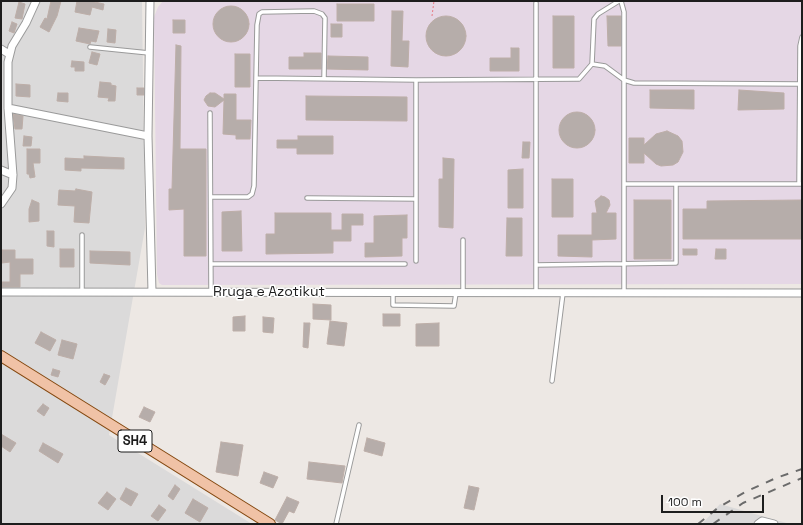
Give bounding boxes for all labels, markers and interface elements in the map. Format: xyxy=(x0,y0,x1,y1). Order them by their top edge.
street label: Rruga e Azotikut xyxy=(213,284,325,300)
road number: SH4 xyxy=(118,430,152,452)
scale bar xyxy=(663,487,766,513)
text: 100 m xyxy=(668,494,702,510)

